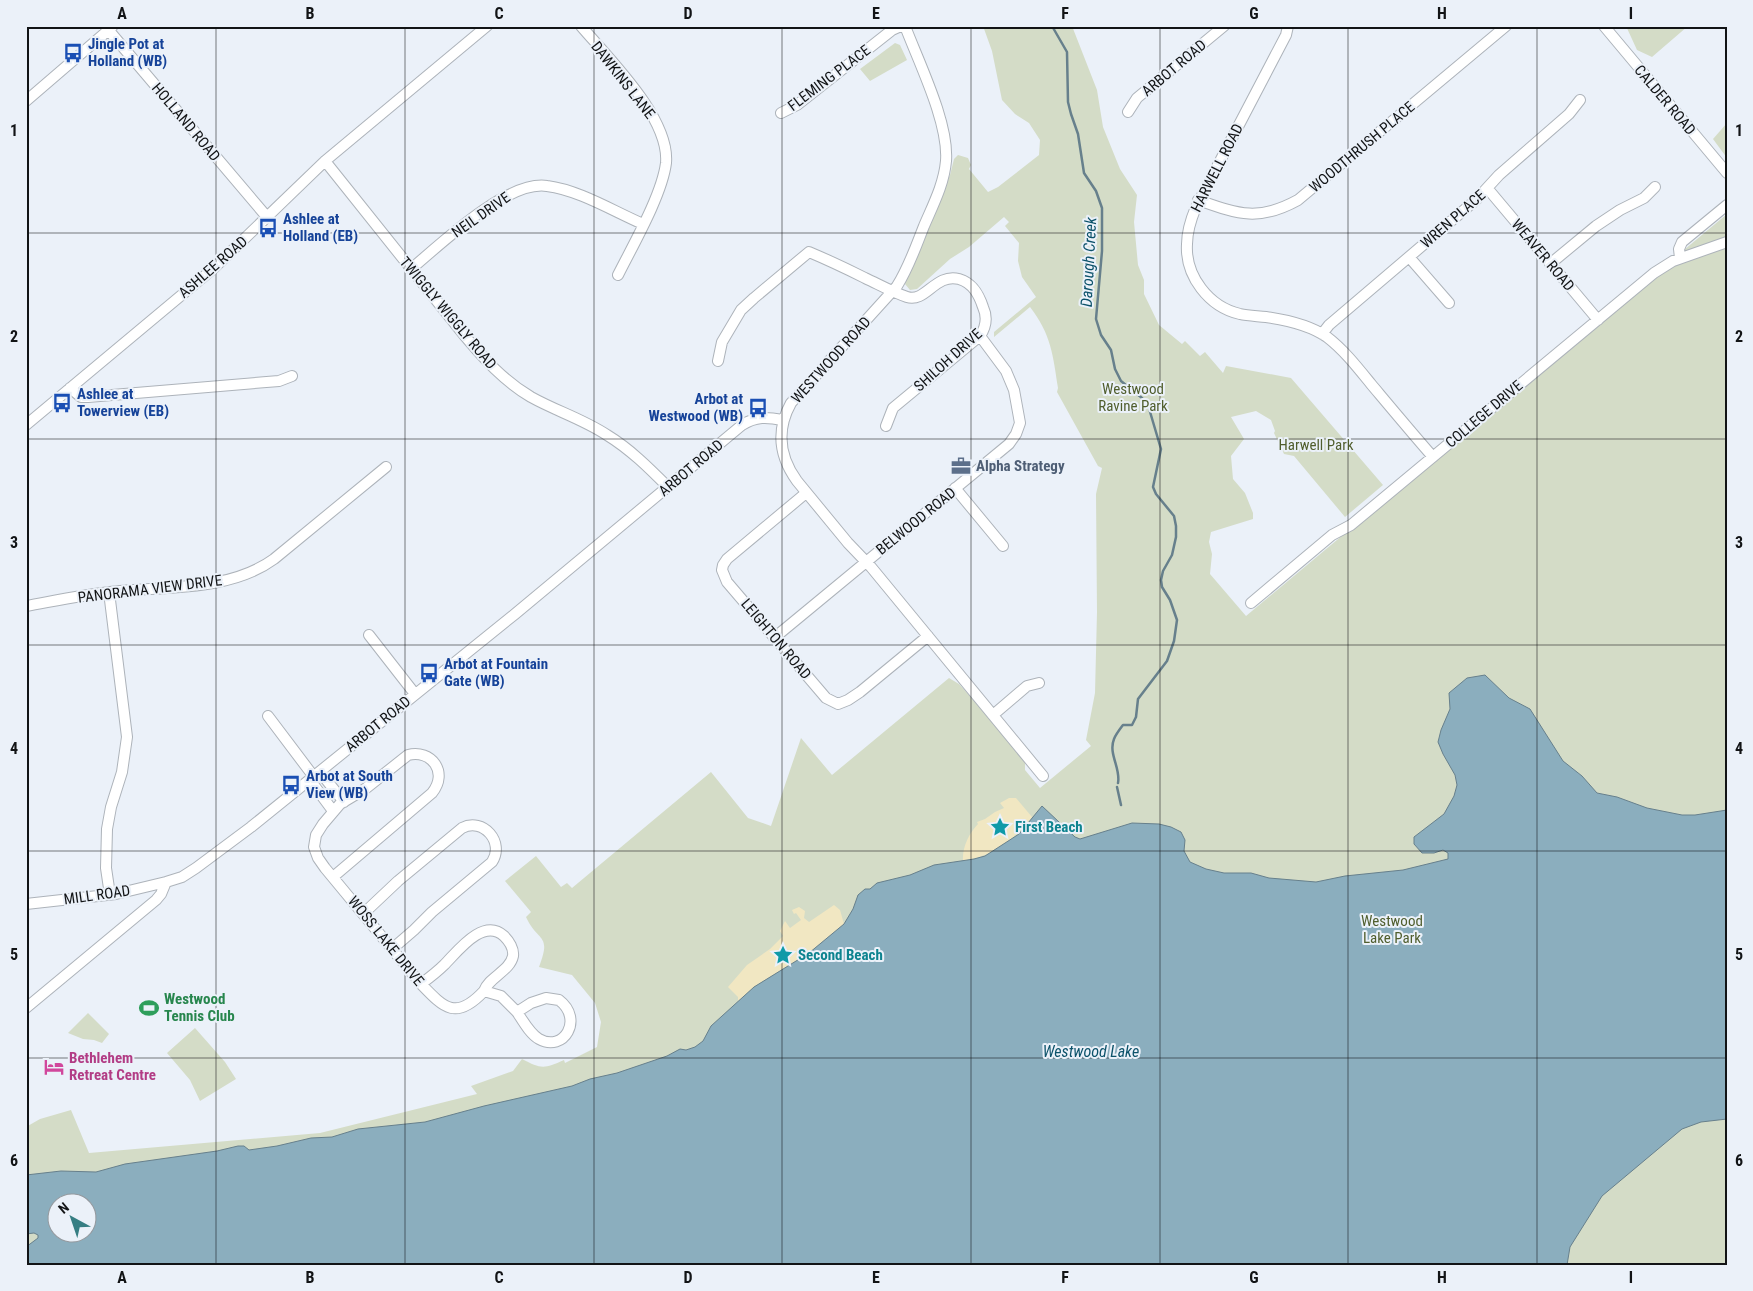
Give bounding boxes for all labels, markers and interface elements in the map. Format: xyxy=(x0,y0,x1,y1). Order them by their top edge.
text: A xyxy=(117,4,127,23)
text: B xyxy=(306,4,315,23)
text: C xyxy=(494,4,504,23)
text: D xyxy=(683,4,693,23)
text: E xyxy=(872,4,880,23)
text: F xyxy=(1061,4,1069,23)
text: G xyxy=(1249,4,1259,23)
text: H xyxy=(1437,4,1447,23)
text: I xyxy=(1629,4,1633,23)
place label: Jingle Pot at Holland (WB) xyxy=(88,35,167,70)
street label: ARBOT ROAD xyxy=(1138,36,1210,100)
street label: DAWKINS LANE xyxy=(587,38,659,122)
street label: FLEMING PLACE xyxy=(784,41,874,115)
bus stop icon: Jingle Pot at Holland (WB) xyxy=(62,42,84,64)
street label: CALDER ROAD xyxy=(1631,61,1699,139)
street label: HOLLAND ROAD xyxy=(148,79,224,165)
street label: WOODTHRUSH PLACE xyxy=(1306,98,1418,196)
text: 1 xyxy=(10,121,18,140)
street label: HARWELL ROAD xyxy=(1187,121,1247,215)
text: 1 xyxy=(1735,121,1743,140)
street label: WREN PLACE xyxy=(1417,186,1489,252)
street label: NEIL DRIVE xyxy=(448,188,514,242)
place label: Ashlee at Holland (EB) xyxy=(283,210,358,245)
street label: WEAVER ROAD xyxy=(1508,215,1578,295)
water label: Darough Creek xyxy=(1077,216,1100,307)
bus stop icon: Ashlee at Holland (EB) xyxy=(257,217,279,239)
street label: ASHLEE ROAD xyxy=(175,232,251,302)
street label: TWIGGLY WIGGLY ROAD xyxy=(396,253,500,373)
street label: WESTWOOD ROAD xyxy=(787,313,875,407)
street label: SHILOH DRIVE xyxy=(910,325,986,395)
text: 2 xyxy=(10,327,18,346)
text: 2 xyxy=(1735,327,1743,346)
street label: COLLEGE DRIVE xyxy=(1442,377,1526,451)
park label: Westwood Ravine Park xyxy=(1098,380,1168,415)
place label: Ashlee at Towerview (EB) xyxy=(77,385,169,420)
place label: Arbot at Westwood (WB) xyxy=(648,390,743,425)
bus stop icon: Ashlee at Towerview (EB) xyxy=(51,392,73,414)
bus stop icon: Arbot at Westwood (WB) xyxy=(747,397,769,419)
street label: ARBOT ROAD xyxy=(655,436,727,500)
park label: Harwell Park xyxy=(1278,436,1354,454)
office icon: Alpha Strategy xyxy=(950,455,972,477)
place label: Alpha Strategy xyxy=(976,457,1065,475)
street label: BELWOOD ROAD xyxy=(873,483,959,559)
text: 3 xyxy=(10,533,18,552)
text: 3 xyxy=(1735,533,1743,552)
street label: PANORAMA VIEW DRIVE xyxy=(77,571,223,607)
street label: LEIGHTON ROAD xyxy=(737,595,815,683)
place label: Arbot at Fountain Gate (WB) xyxy=(444,655,548,690)
bus stop icon: Arbot at Fountain Gate (WB) xyxy=(418,662,440,684)
street label: ARBOT ROAD xyxy=(342,692,414,756)
text: 4 xyxy=(10,739,18,758)
text: 4 xyxy=(1735,739,1743,758)
place label: Arbot at South View (WB) xyxy=(306,767,393,802)
bus stop icon: Arbot at South View (WB) xyxy=(280,774,302,796)
place icon: First Beach xyxy=(989,816,1011,838)
place label: First Beach xyxy=(1015,818,1083,836)
street label: MILL ROAD xyxy=(63,881,131,909)
street label: WOSS LAKE DRIVE xyxy=(344,892,428,990)
park label: Westwood Lake Park xyxy=(1361,912,1423,947)
place icon: Second Beach xyxy=(772,944,794,966)
text: 5 xyxy=(10,945,18,964)
text: 5 xyxy=(1735,945,1743,964)
place label: Second Beach xyxy=(798,946,883,964)
place label: Westwood Tennis Club xyxy=(164,990,235,1025)
sports icon: Westwood Tennis Club xyxy=(138,997,160,1019)
water label: Westwood Lake xyxy=(1043,1042,1139,1061)
place label: Bethlehem Retreat Centre xyxy=(69,1049,156,1084)
hotel icon: Bethlehem Retreat Centre xyxy=(43,1056,65,1078)
text: 6 xyxy=(10,1151,18,1170)
text: 6 xyxy=(1735,1151,1743,1170)
north arrow xyxy=(48,1194,98,1244)
text: N xyxy=(55,1199,72,1217)
text: A xyxy=(117,1268,127,1287)
text: B xyxy=(306,1268,315,1287)
text: C xyxy=(494,1268,504,1287)
text: D xyxy=(683,1268,693,1287)
text: E xyxy=(872,1268,880,1287)
text: F xyxy=(1061,1268,1069,1287)
text: G xyxy=(1249,1268,1259,1287)
text: H xyxy=(1437,1268,1447,1287)
text: I xyxy=(1629,1268,1633,1287)

